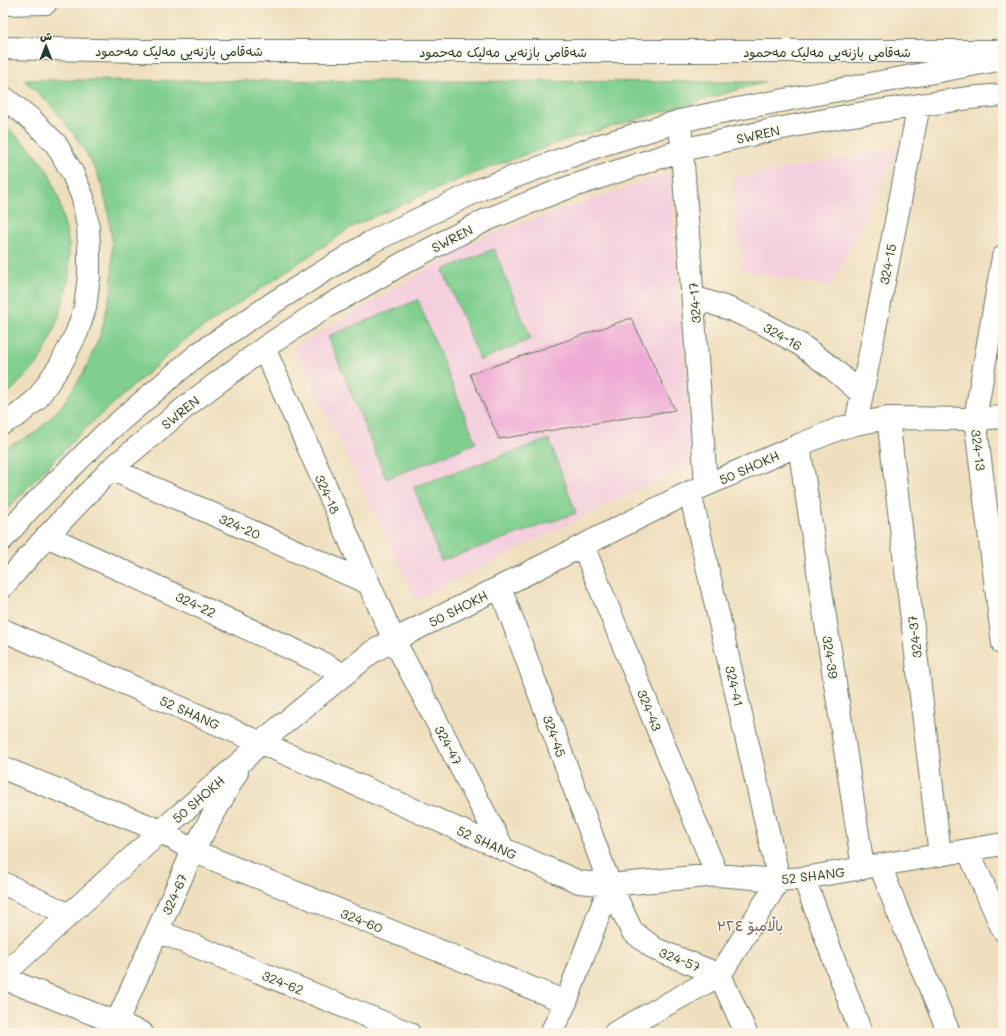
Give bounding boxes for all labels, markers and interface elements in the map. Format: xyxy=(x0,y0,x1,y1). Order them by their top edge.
north arrow xyxy=(26,26,66,66)
text: ش xyxy=(40,28,52,43)
street label: شەقامی بازنەیی مەلیک مەحمود xyxy=(95,42,263,61)
street label: شەقامی بازنەیی مەلیک مەحمود xyxy=(419,43,587,62)
street label: شەقامی بازنەیی مەلیک مەحمود xyxy=(743,43,911,62)
street label: SWREN xyxy=(735,121,781,147)
street label: SWREN xyxy=(428,220,476,256)
street label: 324-15 xyxy=(875,242,899,286)
street label: 324-17 xyxy=(684,282,704,324)
street label: 324-16 xyxy=(761,318,805,354)
street label: SWREN xyxy=(158,392,202,432)
street label: 324-13 xyxy=(968,428,990,472)
street label: 50 SHOKH xyxy=(716,446,782,488)
street label: 324-18 xyxy=(312,472,344,517)
street label: 324-20 xyxy=(217,509,263,543)
street label: 50 SHOKH xyxy=(426,586,490,630)
street label: 324-22 xyxy=(173,587,219,621)
street label: 324-37 xyxy=(903,615,925,659)
street label: 324-39 xyxy=(819,634,843,680)
street label: 324-41 xyxy=(722,664,748,708)
street label: 324-43 xyxy=(634,687,666,734)
street label: 52 SHANG xyxy=(157,691,223,733)
street label: 324-45 xyxy=(540,713,570,759)
street label: 324-47 xyxy=(431,722,467,768)
street label: 50 SHOKH xyxy=(168,772,228,826)
street label: 52 SHANG xyxy=(454,821,520,863)
street label: 52 SHANG xyxy=(780,863,846,887)
street label: 324-67 xyxy=(157,871,191,917)
street label: 324-60 xyxy=(338,904,386,936)
district label: باڵامبۆ ٣٢٤ xyxy=(717,916,783,935)
street label: 324-57 xyxy=(657,943,703,975)
street label: 324-62 xyxy=(260,966,306,998)

